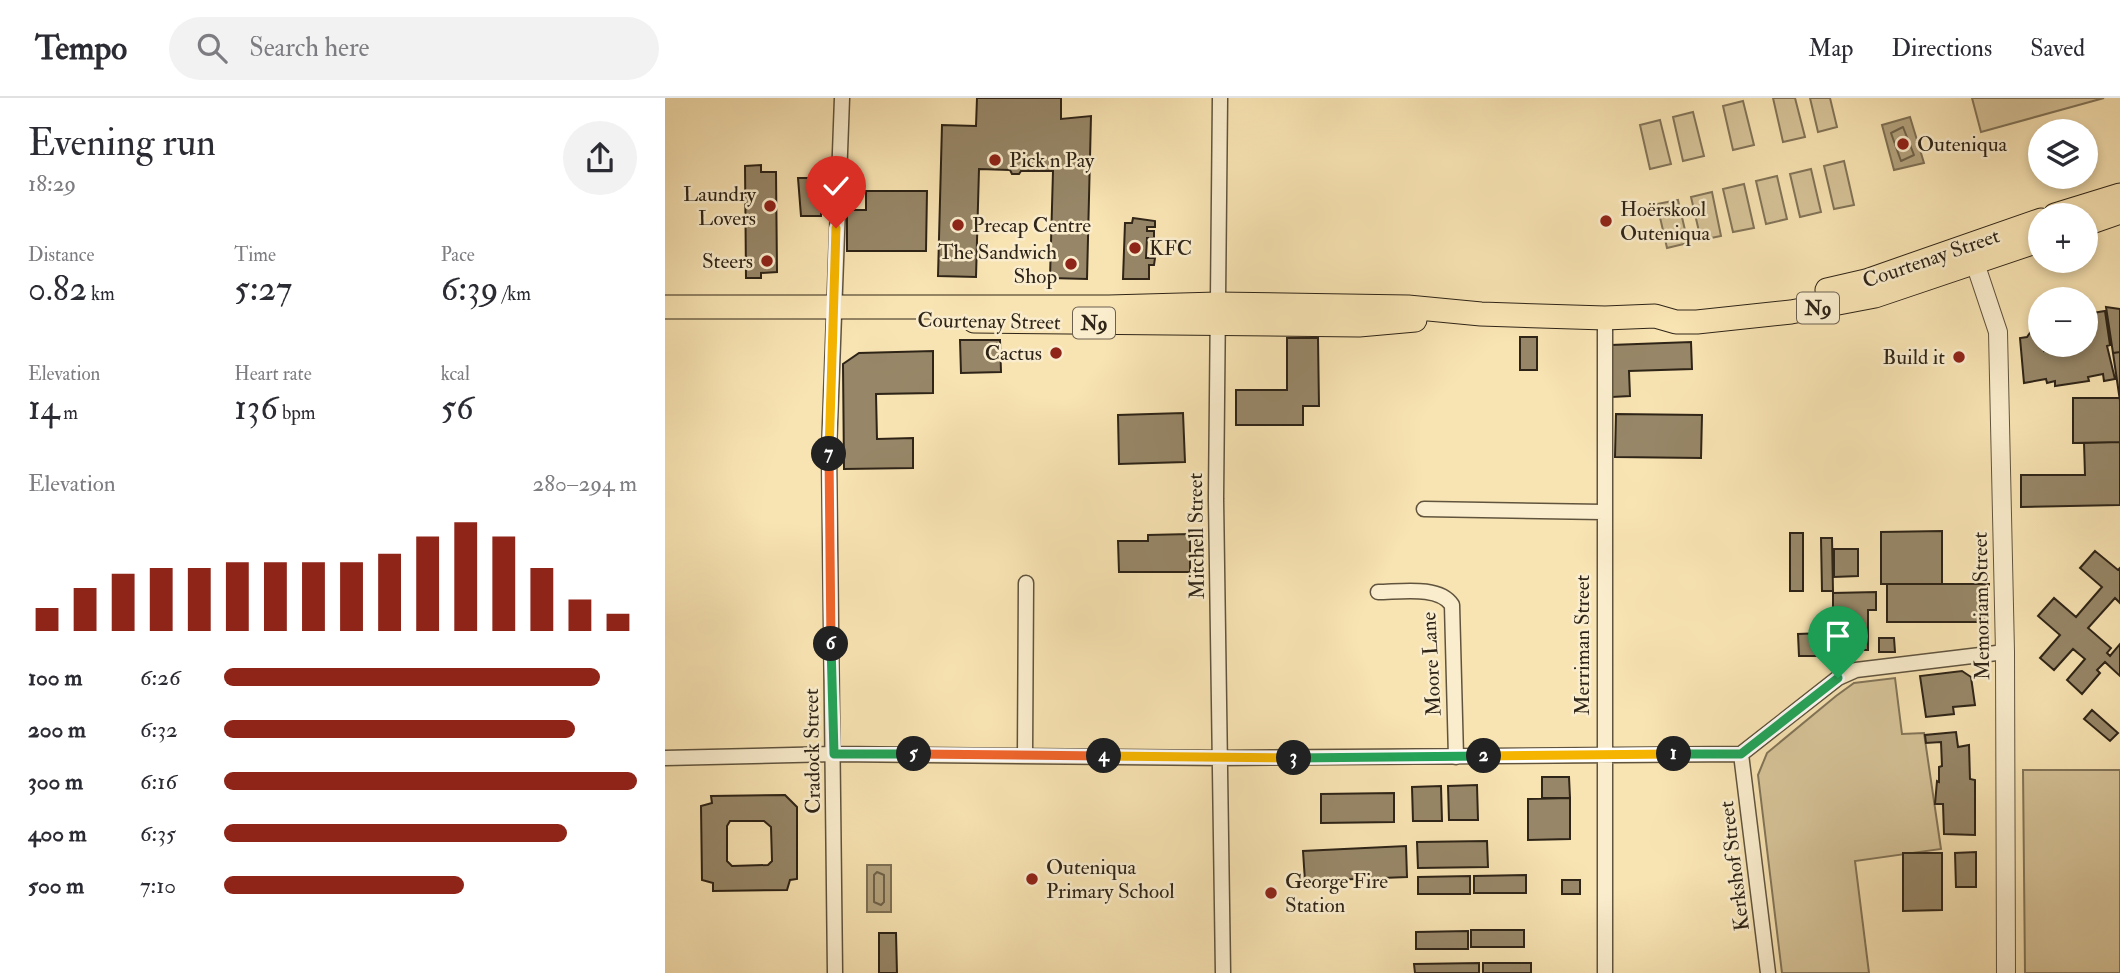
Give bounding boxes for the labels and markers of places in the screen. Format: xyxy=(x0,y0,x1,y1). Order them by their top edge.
place label: Outeniqua xyxy=(1917,131,2008,158)
marker: Outeniqua xyxy=(1895,136,1911,152)
place label: Pick n Pay xyxy=(1009,147,1095,174)
marker: Pick n Pay xyxy=(987,152,1003,168)
pin xyxy=(806,156,866,228)
place label: Laundry Lovers xyxy=(683,181,757,232)
place label: Hoërskool Outeniqua xyxy=(1620,196,1711,247)
marker: Laundry Lovers xyxy=(762,198,778,214)
place label: Precap Centre xyxy=(972,212,1091,239)
marker: Hoërskool Outeniqua xyxy=(1598,213,1614,229)
marker: Precap Centre xyxy=(950,217,966,233)
place label: KFC xyxy=(1149,235,1192,262)
place label: The Sandwich Shop xyxy=(938,239,1057,290)
marker: KFC xyxy=(1127,240,1143,256)
place label: Steers xyxy=(702,248,753,275)
marker: Steers xyxy=(759,253,775,269)
marker: The Sandwich Shop xyxy=(1063,256,1079,272)
place label: Cactus xyxy=(985,340,1042,367)
place label: Build it xyxy=(1882,344,1945,371)
marker: Cactus xyxy=(1048,345,1064,361)
marker: Build it xyxy=(1951,349,1967,365)
pin: 7 xyxy=(811,436,847,472)
pin xyxy=(1808,606,1868,678)
pin: 6 xyxy=(813,626,849,662)
pin: 5 xyxy=(897,736,931,772)
pin: 1 xyxy=(1657,736,1691,772)
pin: 4 xyxy=(1087,738,1122,774)
pin: 2 xyxy=(1467,738,1501,774)
pin: 3 xyxy=(1277,740,1311,776)
place label: Outeniqua Primary School xyxy=(1046,854,1175,905)
place label: George Fire Station xyxy=(1285,868,1388,919)
marker: Outeniqua Primary School xyxy=(1024,871,1040,887)
marker: George Fire Station xyxy=(1263,885,1279,901)

